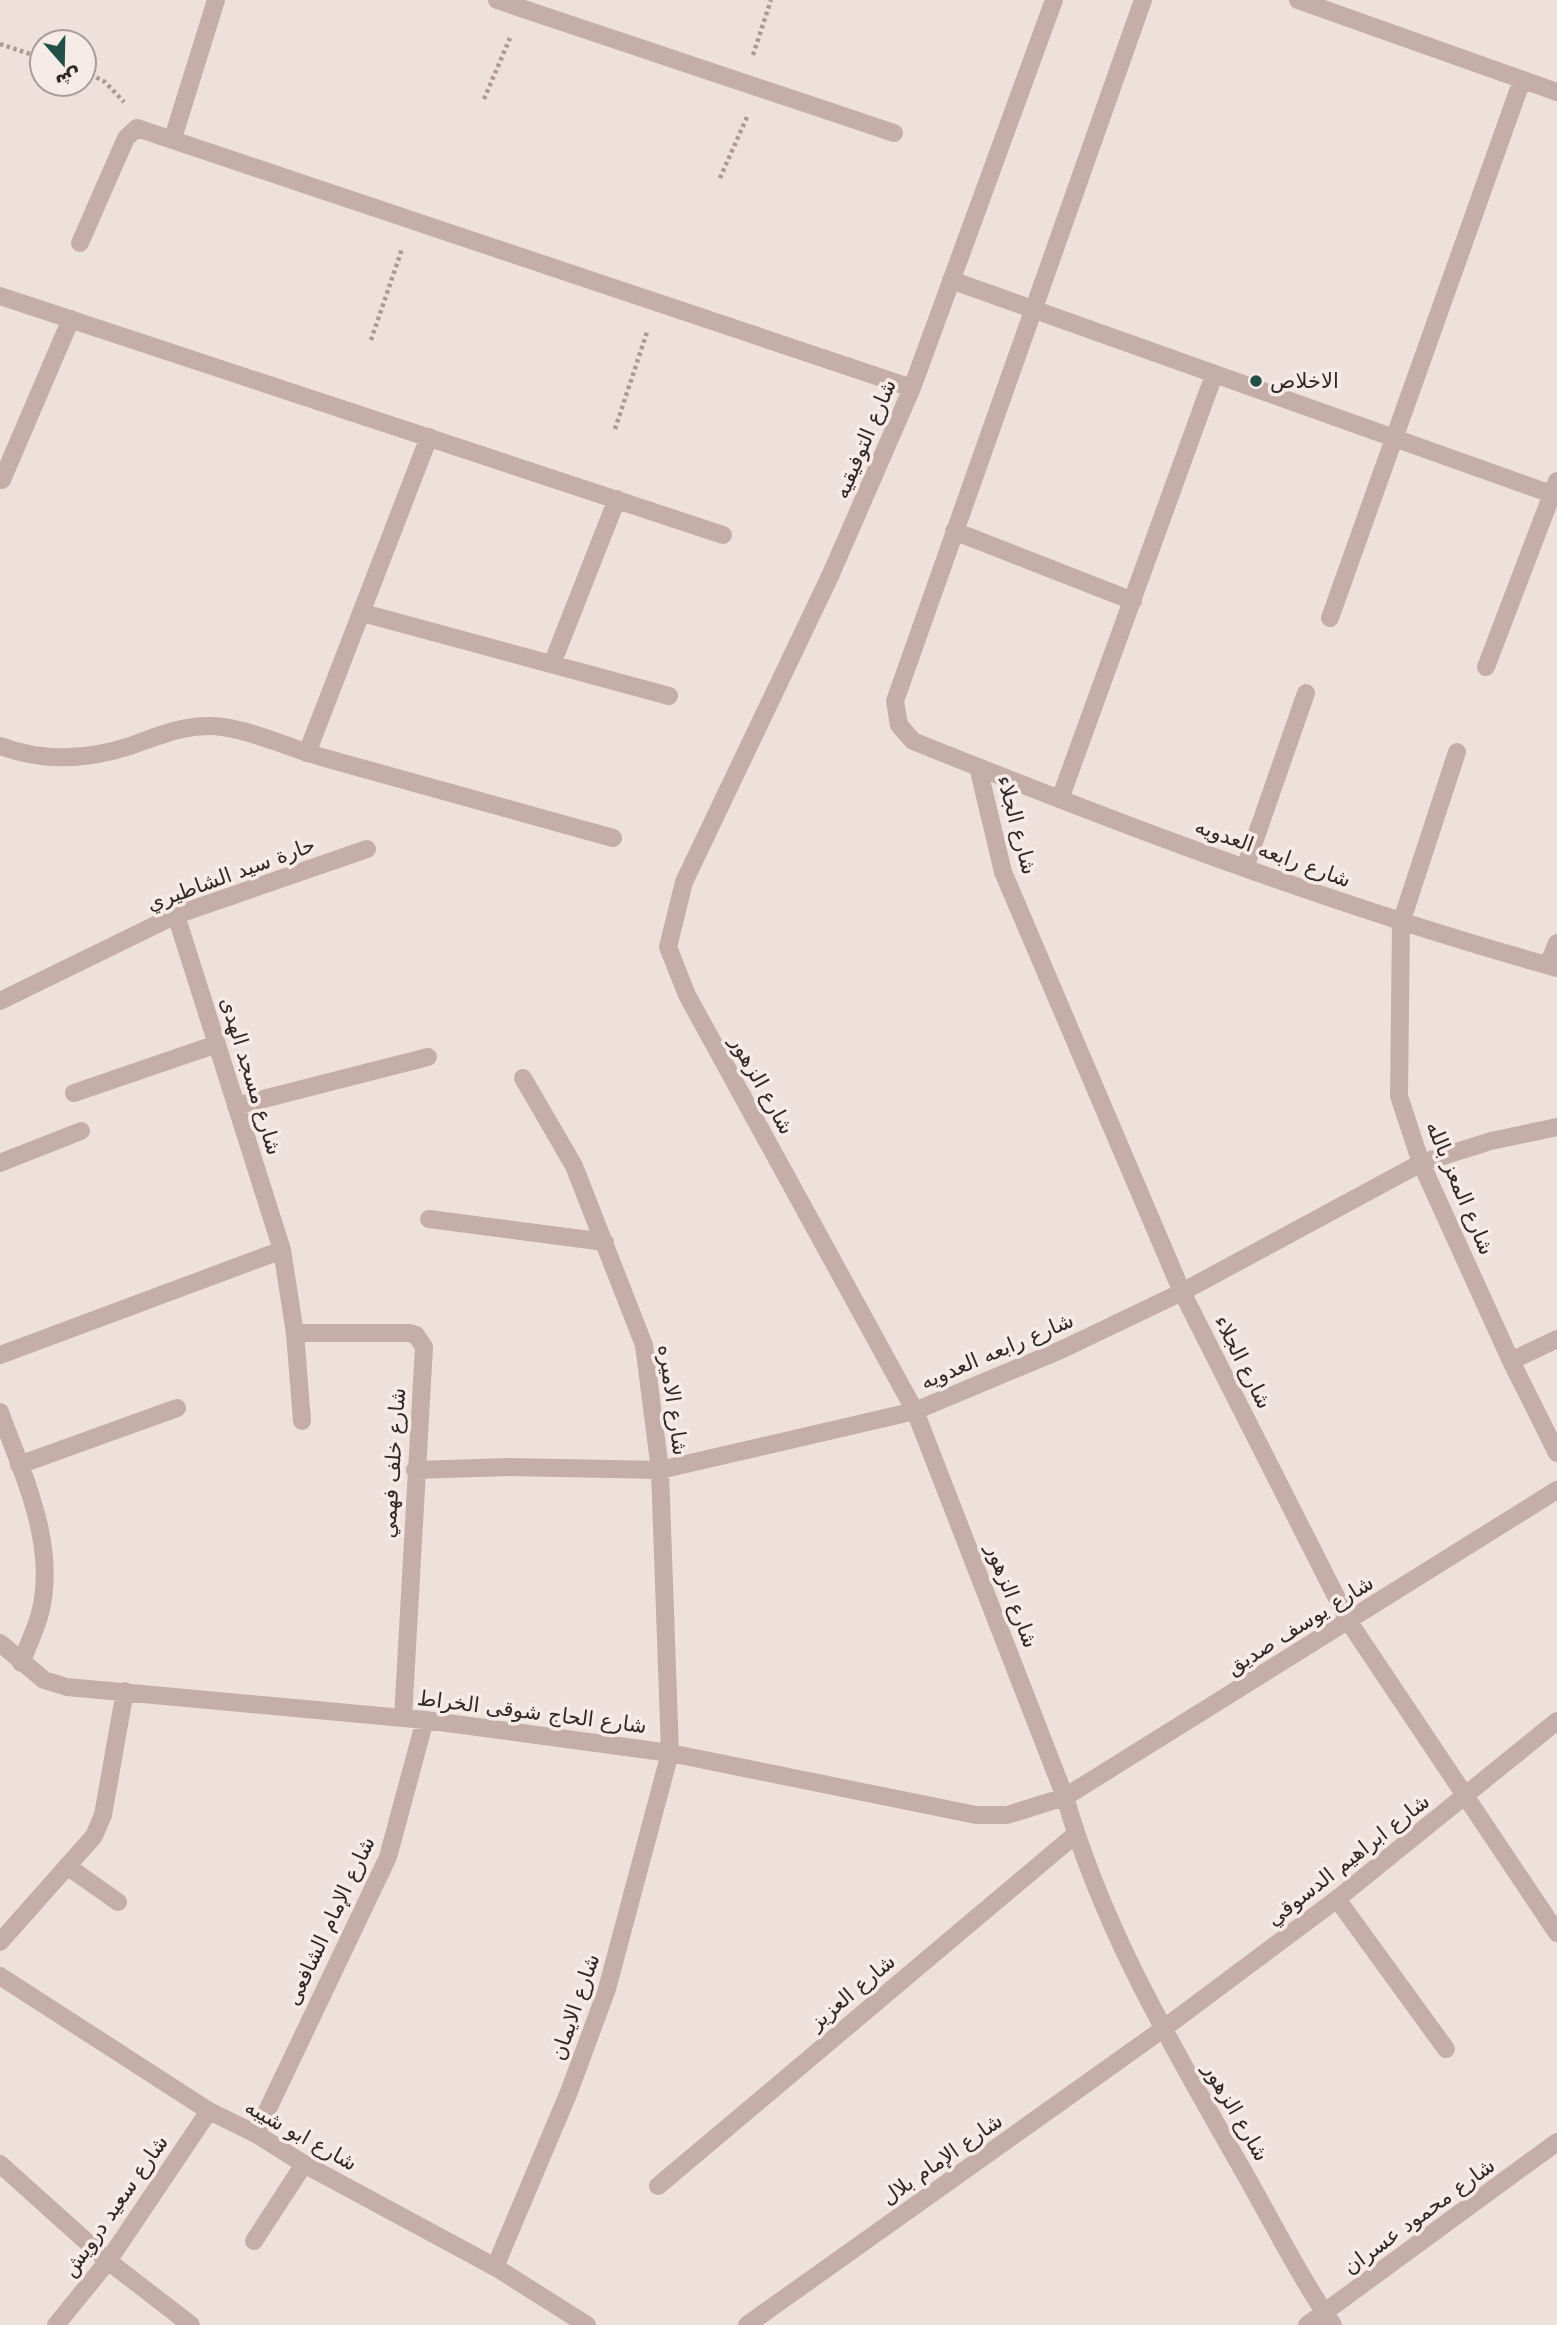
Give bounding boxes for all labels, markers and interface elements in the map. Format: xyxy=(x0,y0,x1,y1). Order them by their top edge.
north arrow xyxy=(28,28,98,98)
text: ش xyxy=(52,63,85,94)
place label: الاخلاص xyxy=(1270,369,1339,393)
marker: الاخلاص xyxy=(1248,373,1264,389)
street label: شارع التوفيقيه xyxy=(829,376,901,502)
street label: شارع الجلاء xyxy=(992,773,1042,877)
street label: شارع رابعه العدويه xyxy=(1192,814,1354,892)
street label: حارة سيد الشاطيري xyxy=(144,832,318,916)
street label: شارع مسجد الهدى xyxy=(216,994,286,1158)
street label: شارع الزهور xyxy=(725,1031,799,1139)
street label: شارع المعز بالله xyxy=(1421,1118,1499,1258)
street label: شارع رابعه العدويه xyxy=(917,1308,1077,1394)
street label: شارع الجلاء xyxy=(1209,1311,1277,1413)
street label: شارع الاميره xyxy=(653,1343,693,1457)
street label: شارع خلف فهمي xyxy=(376,1387,410,1539)
street label: شارع الزهور xyxy=(981,1540,1043,1651)
street label: شارع يوسف صديق xyxy=(1222,1570,1378,1680)
street label: شارع الحاج شوقى الخراط xyxy=(416,1686,648,1739)
street label: شارع ابراهيم الدسوقي xyxy=(1262,1789,1435,1932)
street label: شارع الإمام الشافعى xyxy=(280,1833,380,2009)
street label: شارع العزيز xyxy=(803,1949,900,2035)
street label: شارع الايمان xyxy=(546,1951,604,2063)
street label: شارع الزهور xyxy=(1198,2058,1274,2165)
street label: شارع ابو شيبه xyxy=(241,2094,361,2176)
street label: شارع الإمام بلال xyxy=(877,2108,1007,2210)
street label: شارع سعيد درويش xyxy=(57,2131,173,2281)
street label: شارع محمود عسران xyxy=(1339,2153,1499,2279)

